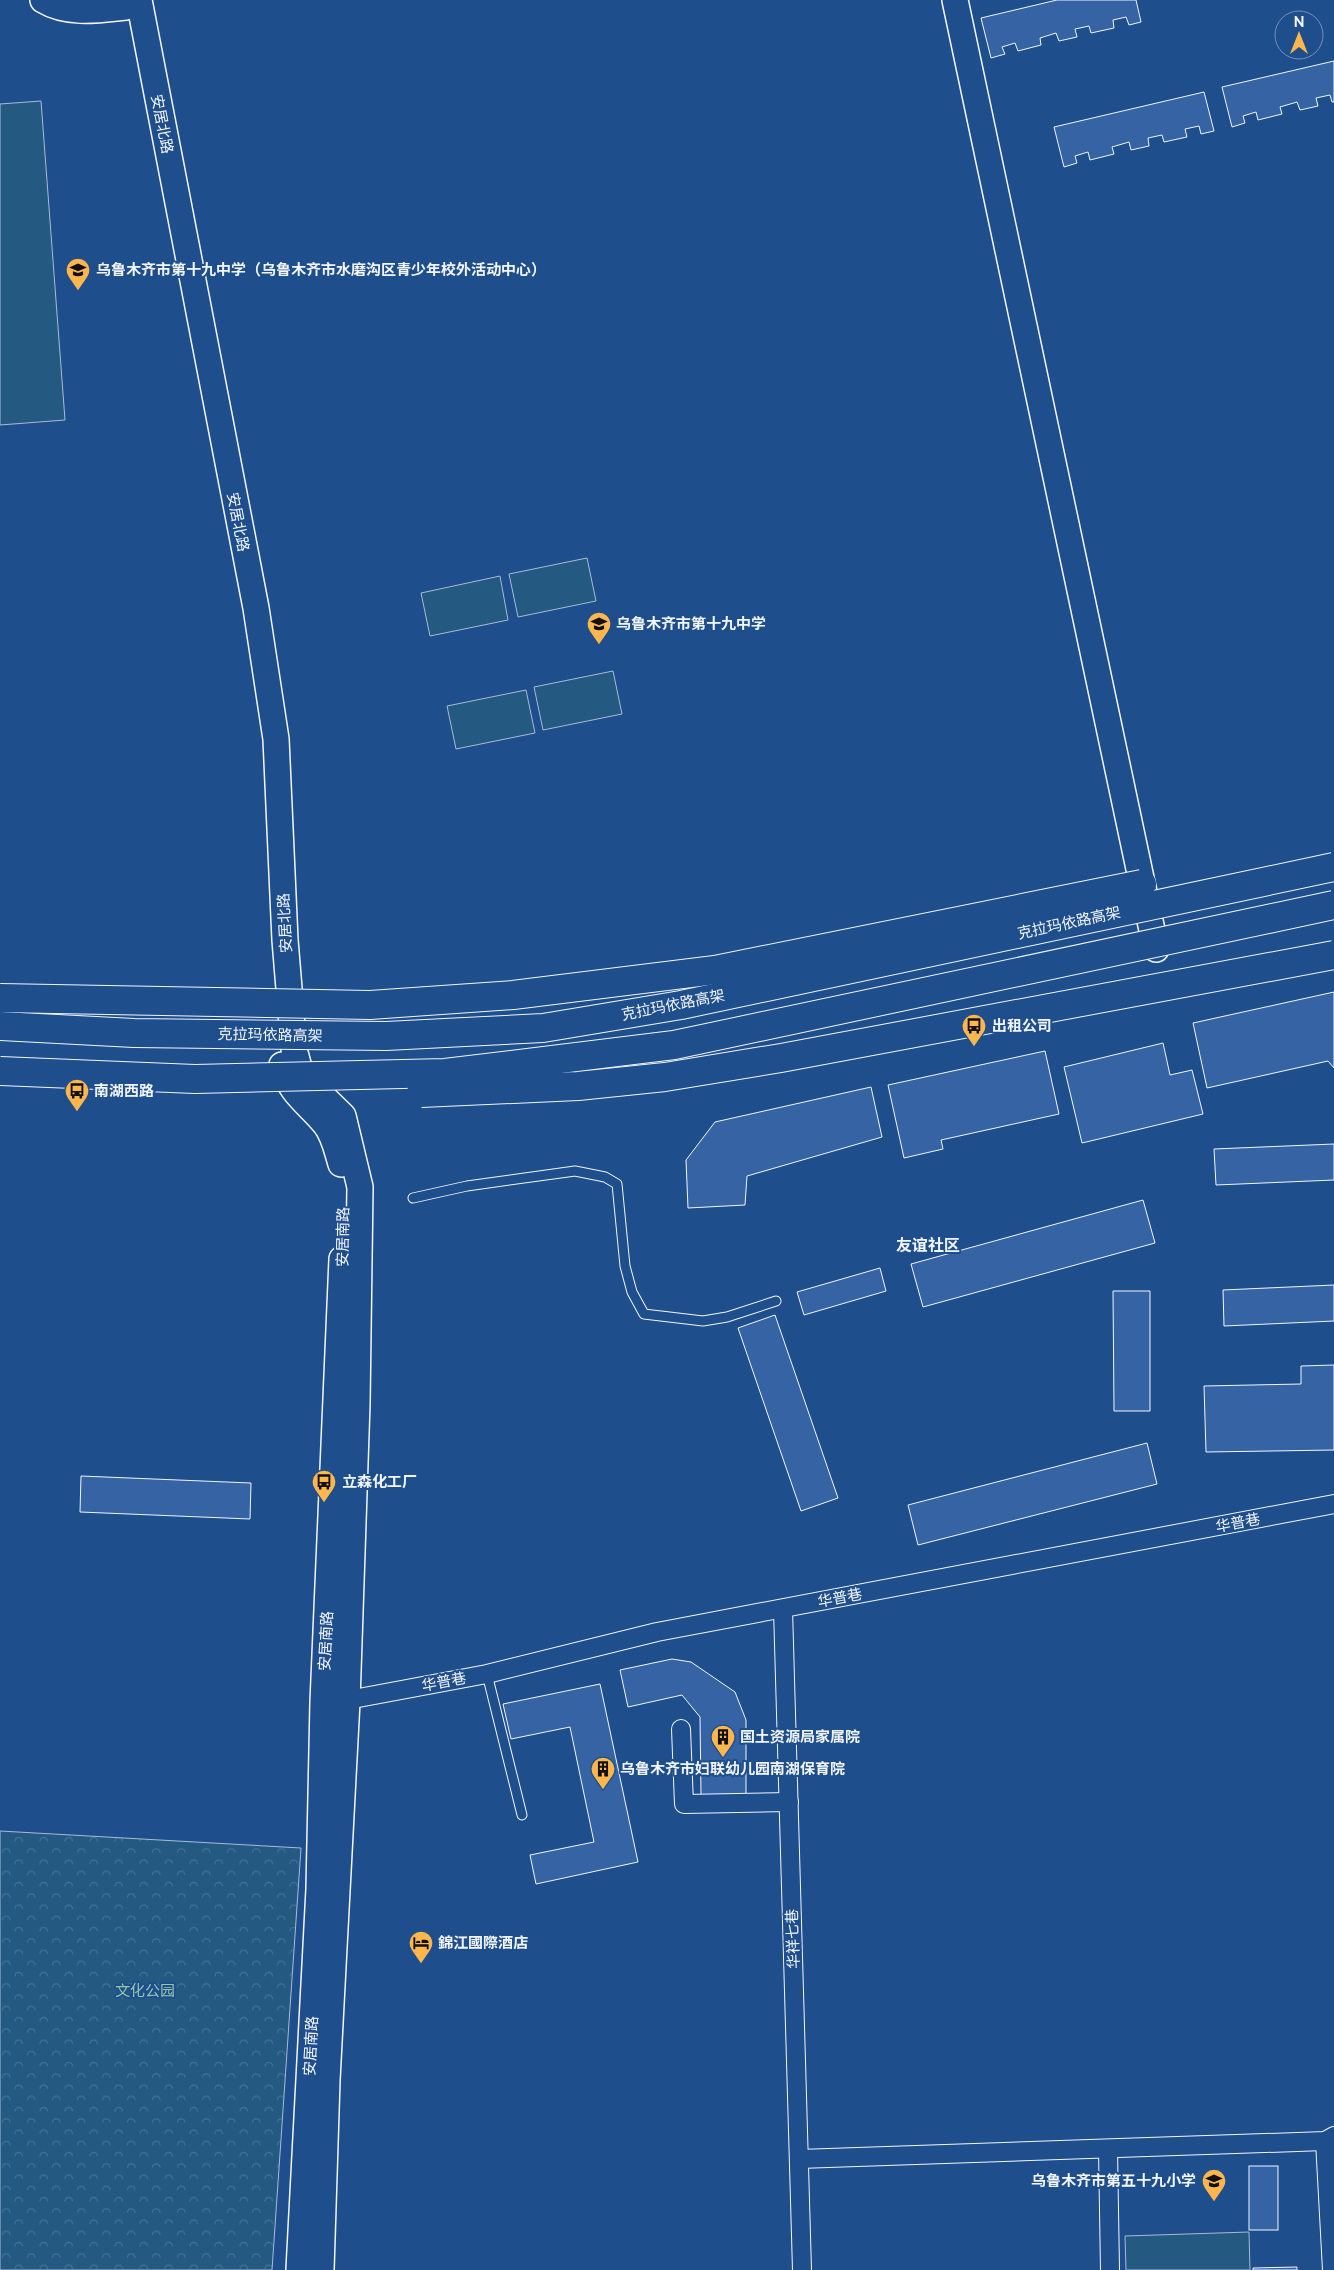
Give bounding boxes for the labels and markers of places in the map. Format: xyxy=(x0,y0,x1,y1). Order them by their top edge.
school or university icon: 乌鲁木齐市第十九中学（乌鲁木齐市水磨沟区青少年校外活动中心） xyxy=(65,257,91,291)
place label: 乌鲁木齐市第十九中学（乌鲁木齐市水磨沟区青少年校外活动中心） xyxy=(96,261,546,279)
school or university icon: 乌鲁木齐市第十九中学 xyxy=(586,611,612,645)
place label: 乌鲁木齐市第十九中学 xyxy=(616,615,766,633)
bus stop icon: 出租公司 xyxy=(961,1013,987,1047)
place label: 出租公司 xyxy=(992,1017,1052,1035)
bus stop icon: 南湖西路 xyxy=(64,1078,90,1112)
place label: 南湖西路 xyxy=(94,1082,154,1100)
bus stop icon: 立森化工厂 xyxy=(311,1469,337,1503)
place label: 立森化工厂 xyxy=(342,1473,417,1491)
building icon: 国土资源局家属院 xyxy=(710,1724,736,1758)
place label: 国土资源局家属院 xyxy=(740,1728,860,1746)
building icon: 乌鲁木齐市妇联幼儿园南湖保育院 xyxy=(590,1756,616,1790)
place label: 乌鲁木齐市妇联幼儿园南湖保育院 xyxy=(620,1760,845,1778)
hotel icon: 錦江國際酒店 xyxy=(408,1930,434,1964)
place label: 錦江國際酒店 xyxy=(438,1934,528,1952)
school or university icon: 乌鲁木齐市第五十九小学 xyxy=(1201,2168,1227,2202)
place label: 乌鲁木齐市第五十九小学 xyxy=(1031,2172,1196,2190)

